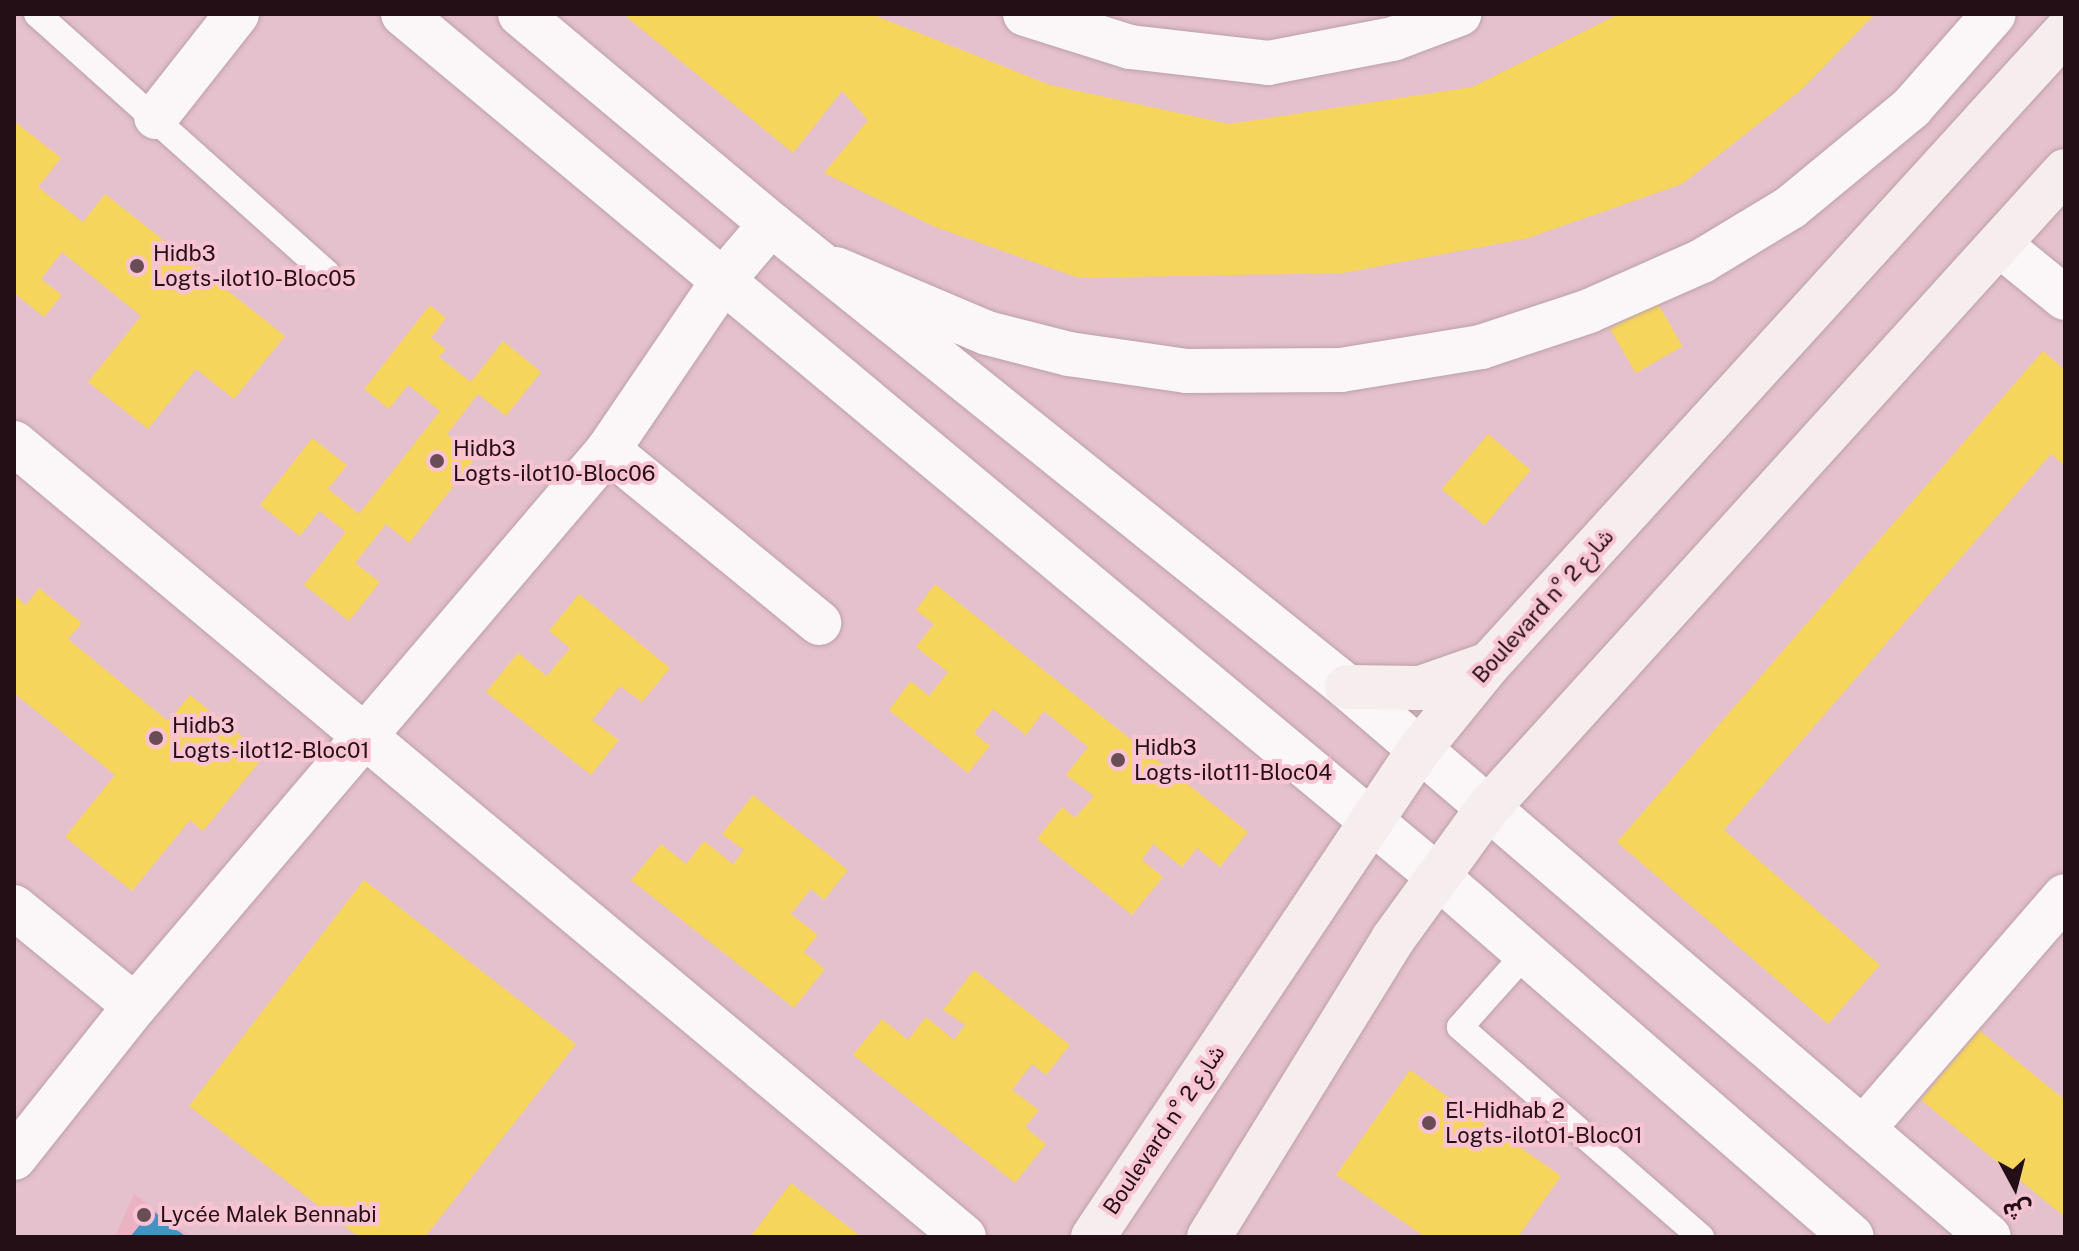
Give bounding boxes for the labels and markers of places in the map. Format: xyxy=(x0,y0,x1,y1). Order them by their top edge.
place label: Hidb3 Logts-ilot10-Bloc05 xyxy=(153,240,356,292)
marker: Hidb3 Logts-ilot10-Bloc05 xyxy=(128,257,146,275)
place label: Hidb3 Logts-ilot10-Bloc06 xyxy=(453,435,655,486)
marker: Hidb3 Logts-ilot10-Bloc06 xyxy=(428,452,446,470)
place label: Hidb3 Logts-ilot12-Bloc01 xyxy=(172,712,369,764)
marker: Hidb3 Logts-ilot12-Bloc01 xyxy=(147,729,165,747)
place label: Hidb3 Logts-ilot11-Bloc04 xyxy=(1134,734,1332,786)
marker: Hidb3 Logts-ilot11-Bloc04 xyxy=(1109,751,1127,769)
place label: El-Hidhab 2 Logts-ilot01-Bloc01 xyxy=(1445,1097,1643,1148)
marker: El-Hidhab 2 Logts-ilot01-Bloc01 xyxy=(1420,1114,1438,1132)
place label: Lycée Malek Bennabi xyxy=(160,1202,377,1228)
marker: Lycée Malek Bennabi xyxy=(135,1206,153,1224)

